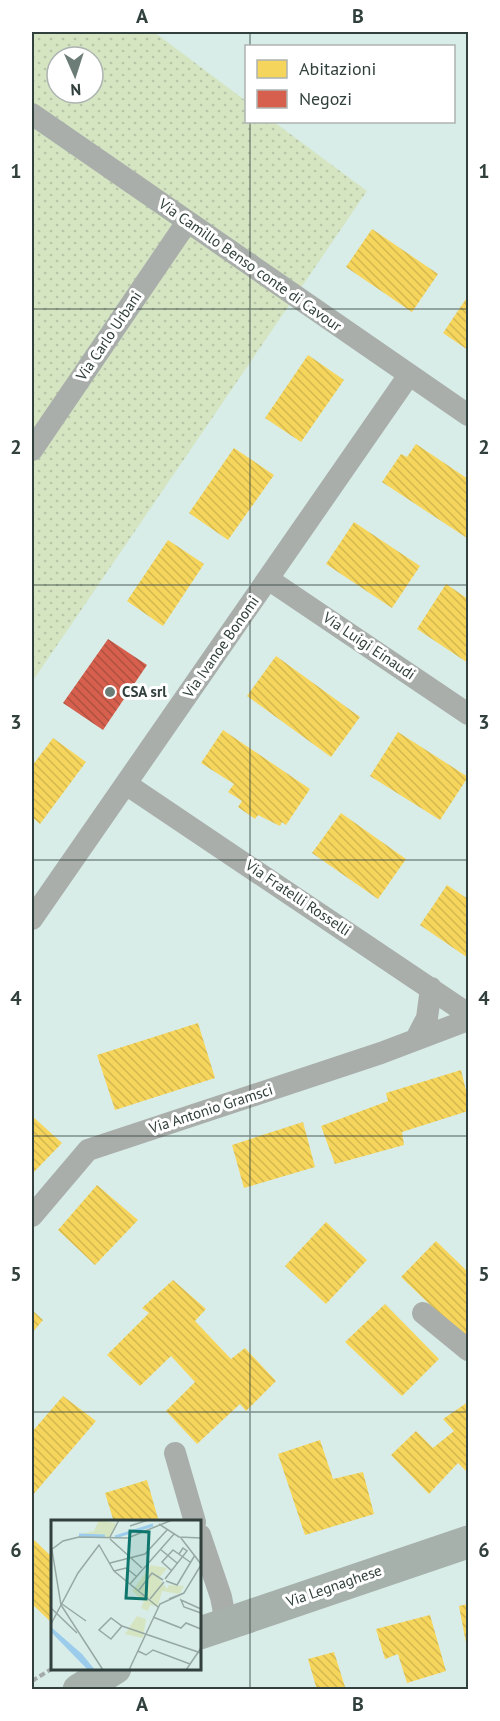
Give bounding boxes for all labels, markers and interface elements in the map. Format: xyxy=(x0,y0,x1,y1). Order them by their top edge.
text: A xyxy=(136,3,149,29)
text: B xyxy=(352,3,364,29)
north arrow xyxy=(45,45,105,105)
legend xyxy=(245,45,455,123)
text: Abitazioni xyxy=(299,57,376,80)
text: N xyxy=(70,80,82,100)
text: Negozi xyxy=(299,87,352,110)
text: 1 xyxy=(10,158,22,184)
text: 1 xyxy=(478,158,490,184)
street label: Via Camillo Benso conte di Cavour xyxy=(154,193,345,335)
street label: Via Carlo Urbani xyxy=(71,287,146,385)
text: 2 xyxy=(10,434,22,460)
text: 2 xyxy=(478,434,490,460)
street label: Via Ivanoe Bonomi xyxy=(178,592,263,702)
street label: Via Luigi Einaudi xyxy=(319,607,419,684)
place label: CSA srl xyxy=(122,682,167,701)
marker: CSA srl xyxy=(103,685,117,699)
text: 3 xyxy=(10,709,22,735)
text: 3 xyxy=(478,709,490,735)
street label: Via Fratelli Rosselli xyxy=(241,855,355,940)
text: 4 xyxy=(10,985,22,1011)
text: 4 xyxy=(478,985,490,1011)
street label: Via Antonio Gramsci xyxy=(146,1080,275,1138)
text: 5 xyxy=(10,1261,22,1287)
text: 5 xyxy=(478,1261,490,1287)
inset map xyxy=(51,1520,201,1670)
text: 6 xyxy=(10,1537,22,1563)
text: 6 xyxy=(478,1537,490,1563)
street label: Via Legnaghese xyxy=(283,1560,384,1611)
text: A xyxy=(136,1691,149,1717)
text: B xyxy=(352,1691,364,1717)

